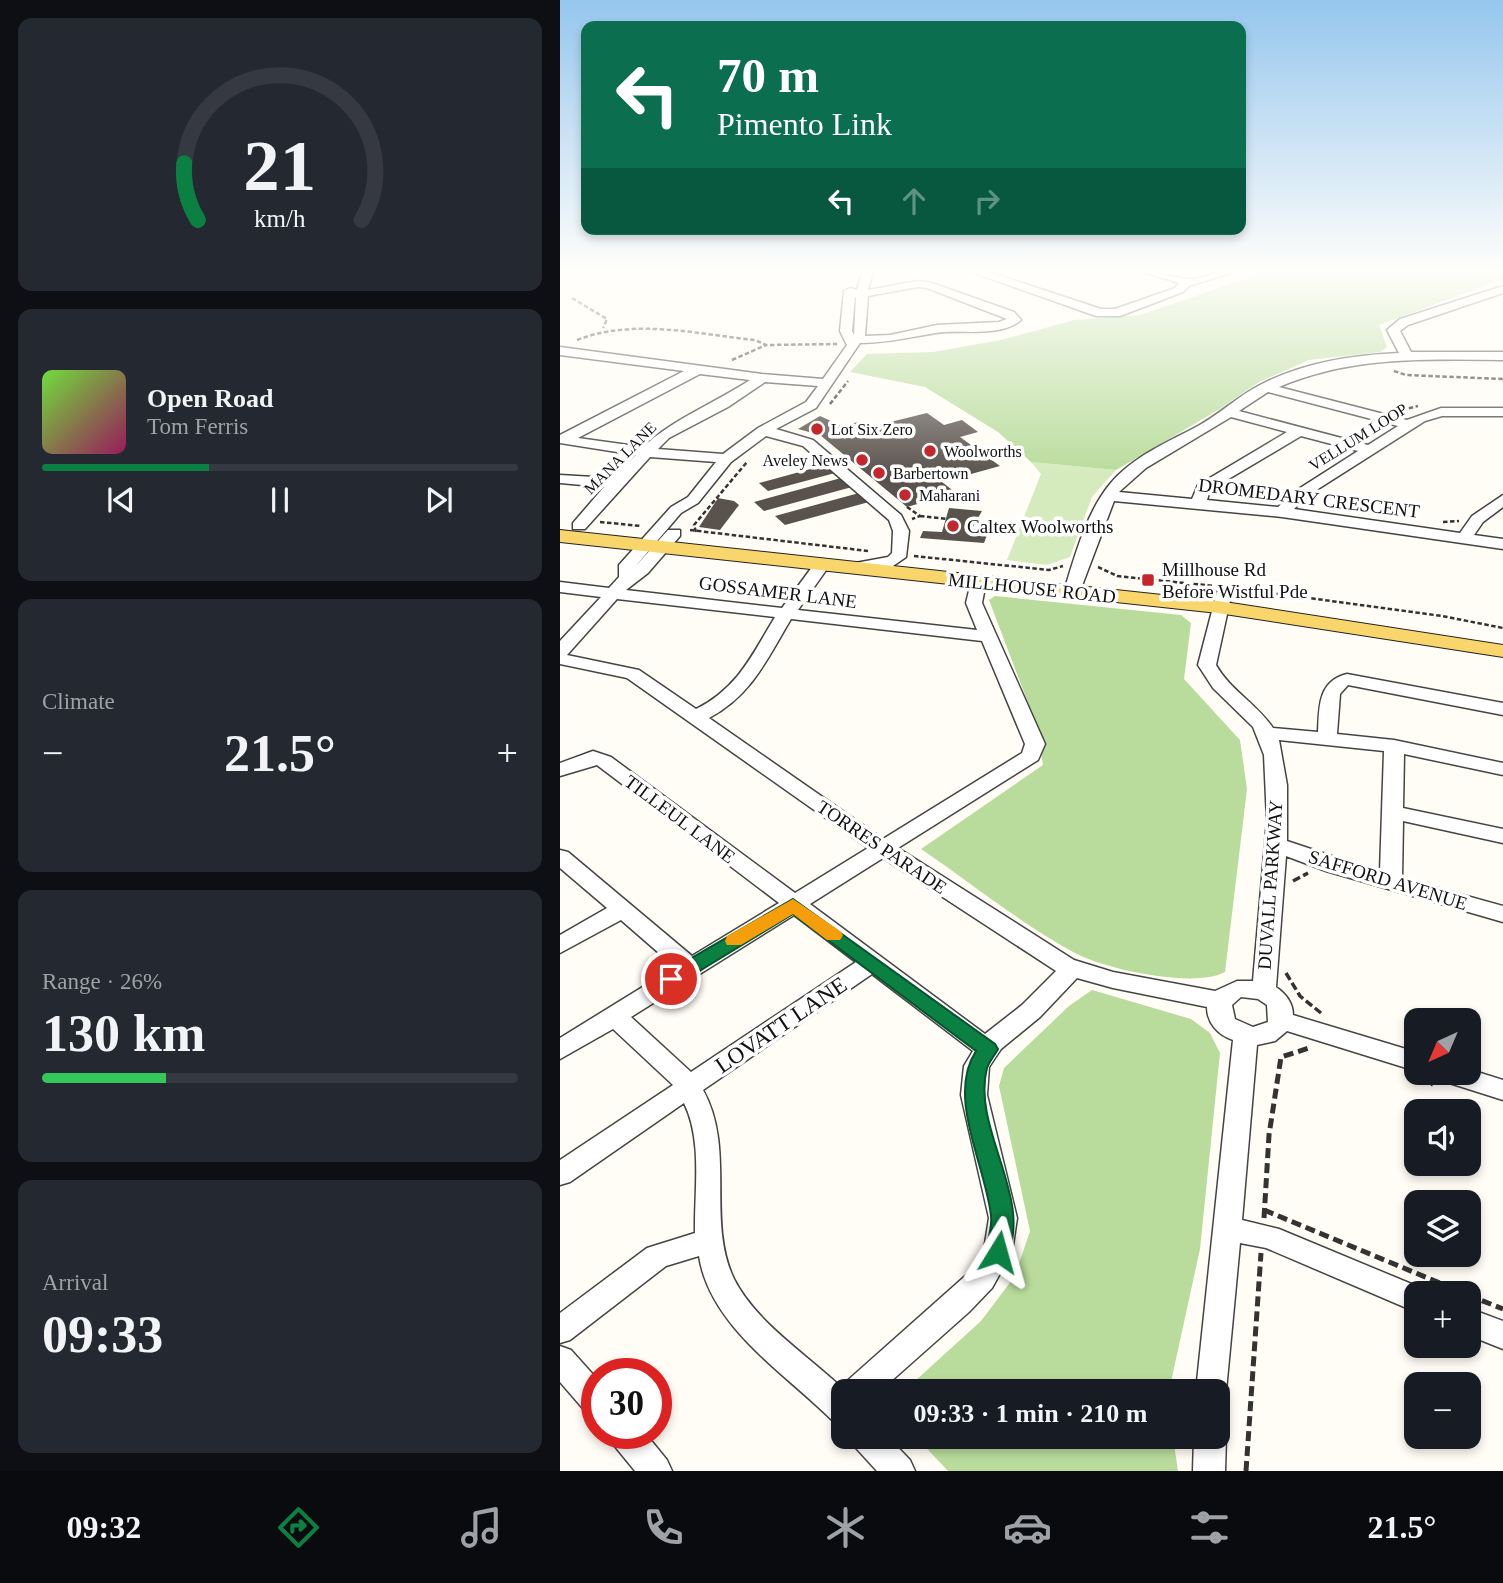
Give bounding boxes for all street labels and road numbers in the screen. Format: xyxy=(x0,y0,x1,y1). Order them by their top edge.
street label: VELLUM LOOP xyxy=(1306,400,1410,474)
street label: MANA LANE xyxy=(581,419,659,497)
street label: DROMEDARY CRESCENT xyxy=(1197,474,1421,522)
street label: MILLHOUSE ROAD xyxy=(947,569,1117,607)
street label: GOSSAMER LANE xyxy=(698,572,858,612)
street label: TILLEUL LANE xyxy=(621,771,739,867)
street label: TORRES PARADE xyxy=(813,796,951,898)
street label: DUVALL PARKWAY xyxy=(1254,799,1286,971)
street label: SAFFORD AVENUE xyxy=(1306,846,1470,914)
street label: LOVATT LANE xyxy=(711,972,851,1078)

